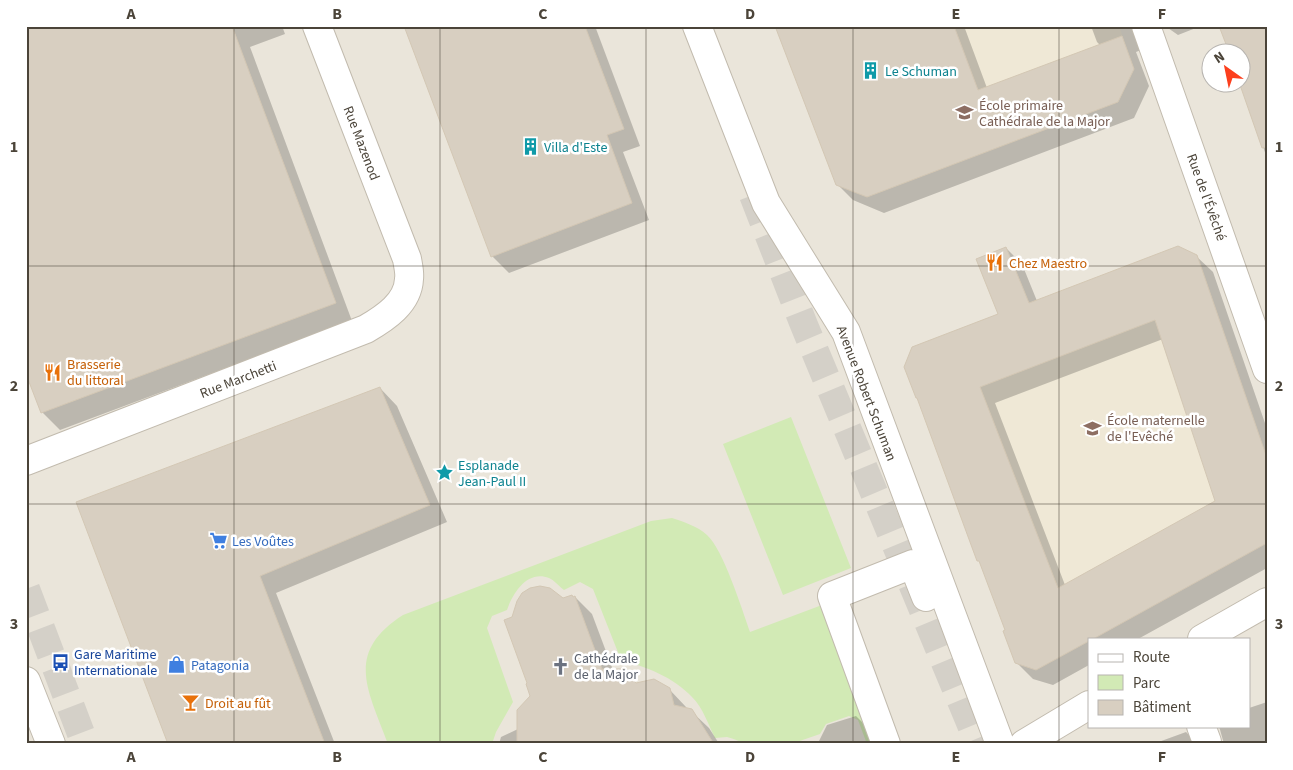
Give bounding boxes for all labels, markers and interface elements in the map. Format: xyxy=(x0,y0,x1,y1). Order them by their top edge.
text: A xyxy=(125,3,136,25)
text: B xyxy=(332,3,342,25)
text: C xyxy=(538,3,548,25)
text: D xyxy=(745,3,755,25)
text: E xyxy=(952,3,960,25)
text: F xyxy=(1158,3,1166,25)
north arrow xyxy=(1200,42,1250,92)
text: N xyxy=(1210,47,1229,69)
building icon: Le Schuman xyxy=(861,61,881,81)
place label: Le Schuman xyxy=(885,62,957,82)
place label: École primaire Cathédrale de la Major xyxy=(979,96,1110,132)
street label: Rue Mazenod xyxy=(338,103,384,184)
school or university icon: École primaire Cathédrale de la Major xyxy=(955,103,975,123)
text: 1 xyxy=(10,136,18,158)
text: 1 xyxy=(1275,136,1283,158)
building icon: Villa d'Este xyxy=(520,137,540,157)
place label: Villa d'Este xyxy=(544,138,607,158)
street label: Rue de l'Évêché xyxy=(1181,151,1231,244)
restaurant icon: Chez Maestro xyxy=(985,253,1005,273)
place label: Chez Maestro xyxy=(1009,254,1087,274)
street label: Avenue Robert Schuman xyxy=(831,323,901,464)
place label: Brasserie du littoral xyxy=(67,355,124,391)
street label: Rue Marchetti xyxy=(197,356,280,404)
restaurant icon: Brasserie du littoral xyxy=(43,362,63,382)
text: 2 xyxy=(10,375,18,397)
text: 2 xyxy=(1275,375,1283,397)
place label: École maternelle de l'Evêché xyxy=(1107,411,1205,447)
school or university icon: École maternelle de l'Evêché xyxy=(1083,418,1103,438)
place label: Esplanade Jean-Paul II xyxy=(458,456,526,492)
place icon: Esplanade Jean-Paul II xyxy=(434,463,454,483)
supermarket icon: Les Voûtes xyxy=(208,531,228,551)
place label: Les Voûtes xyxy=(232,532,294,552)
text: 3 xyxy=(10,613,18,635)
text: 3 xyxy=(1275,613,1283,635)
legend xyxy=(1088,638,1250,728)
place label: Gare Maritime Internationale xyxy=(74,645,157,681)
text: Route xyxy=(1133,647,1170,668)
place label: Cathédrale de la Major xyxy=(574,649,638,685)
bus stop icon: Gare Maritime Internationale xyxy=(50,652,70,672)
shop icon: Patagonia xyxy=(167,655,187,675)
place label: Patagonia xyxy=(191,656,249,676)
church icon: Cathédrale de la Major xyxy=(550,656,570,676)
text: Parc xyxy=(1133,673,1160,694)
bar icon: Droit au fût xyxy=(181,693,201,713)
place label: Droit au fût xyxy=(205,694,271,714)
text: Bâtiment xyxy=(1133,697,1191,718)
text: A xyxy=(125,746,136,768)
text: B xyxy=(332,746,342,768)
text: C xyxy=(538,746,548,768)
text: D xyxy=(745,746,755,768)
text: E xyxy=(952,746,960,768)
text: F xyxy=(1158,746,1166,768)

